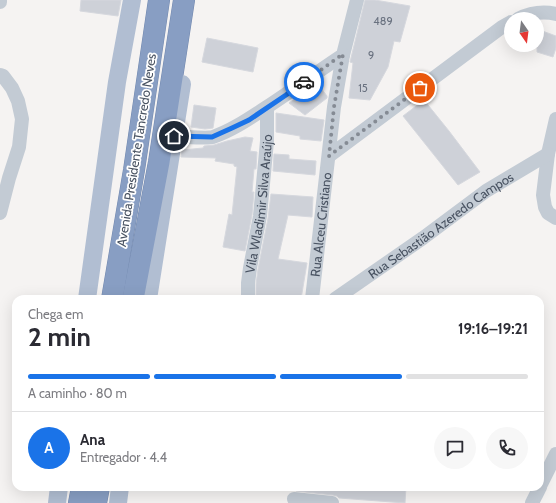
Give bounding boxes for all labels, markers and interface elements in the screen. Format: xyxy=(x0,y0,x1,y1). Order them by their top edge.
north arrow xyxy=(504,12,544,52)
map controls xyxy=(504,12,544,52)
house number: 489 xyxy=(373,14,393,28)
house number: 9 xyxy=(368,48,374,62)
street label: Avenida Presidente Tancredo Neves xyxy=(113,52,159,248)
courier xyxy=(284,62,324,102)
icon: car xyxy=(293,71,315,93)
pin xyxy=(403,71,437,105)
icon: bag xyxy=(409,77,431,99)
house number: 15 xyxy=(358,81,368,95)
pin xyxy=(157,119,191,153)
icon: home xyxy=(163,125,185,147)
street label: Vila Wladimir Silva Araújo xyxy=(241,134,276,274)
street label: Rua Sebastião Azeredo Campos xyxy=(365,168,517,282)
street label: Rua Alceu Cristiano xyxy=(307,171,334,277)
text: Chega em xyxy=(28,306,83,322)
text: 19:16–19:21 xyxy=(458,320,528,338)
text: 2 min xyxy=(28,321,91,353)
text: A caminho · 80 m xyxy=(28,385,127,401)
button: chat xyxy=(434,427,476,469)
button: phone xyxy=(486,427,528,469)
text: Ana xyxy=(80,431,105,449)
text: A xyxy=(44,439,54,457)
text: Entregador · 4.4 xyxy=(80,449,167,465)

